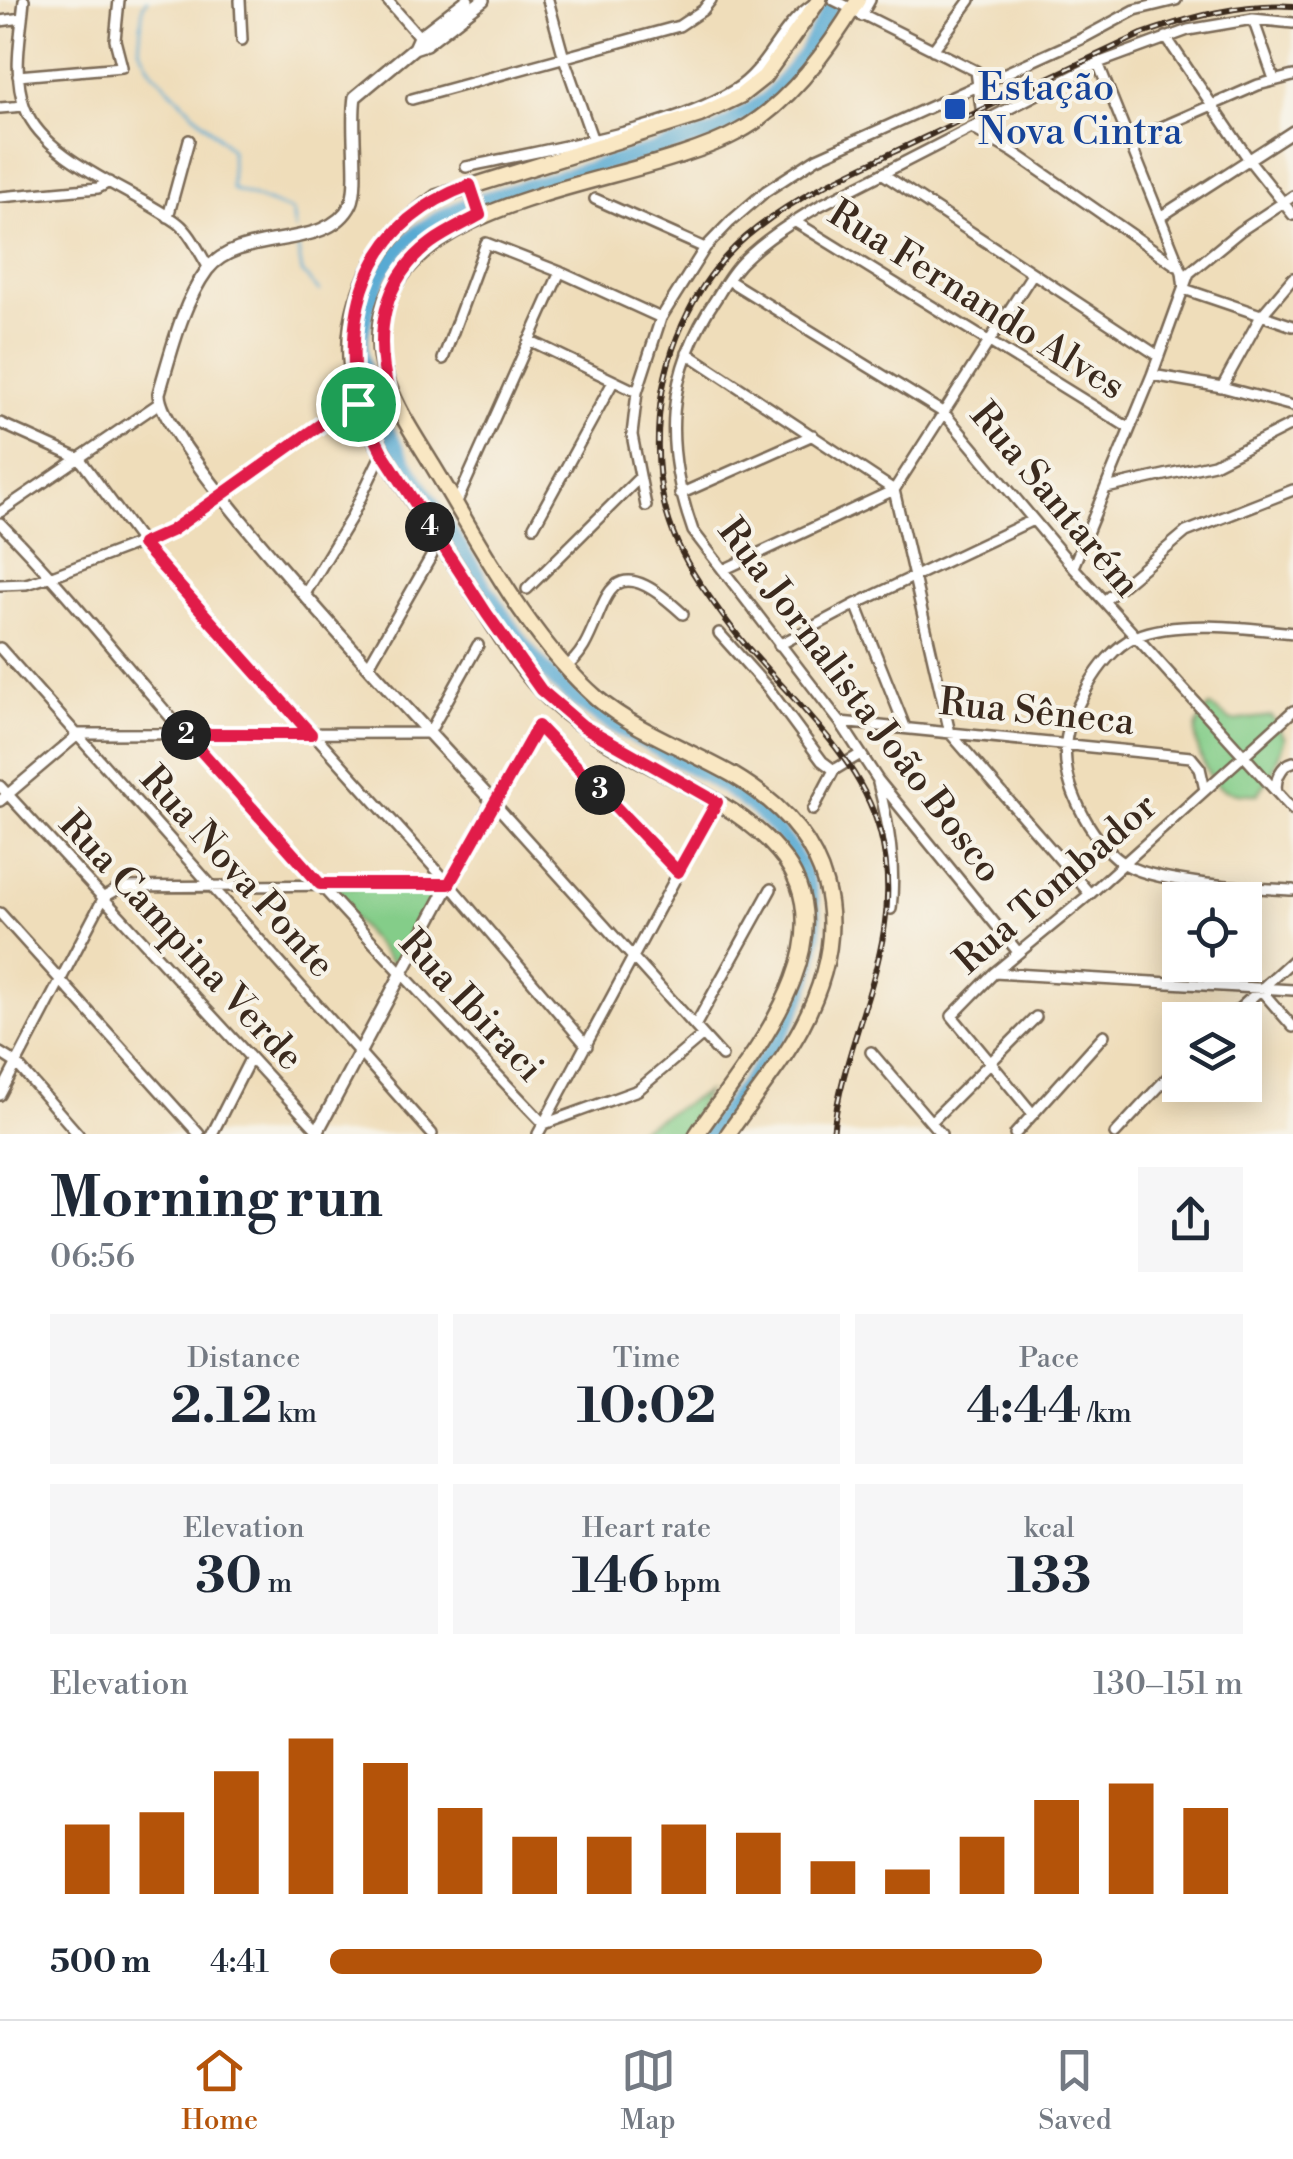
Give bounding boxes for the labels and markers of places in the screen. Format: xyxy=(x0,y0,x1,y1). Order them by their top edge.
place label: Estação Nova Cintra xyxy=(978,65,1183,156)
marker: Estação Nova Cintra xyxy=(942,96,968,122)
pin xyxy=(316,362,401,447)
pin: 4 xyxy=(405,502,455,552)
pin: 2 xyxy=(161,710,211,760)
pin: 3 xyxy=(575,765,625,815)

